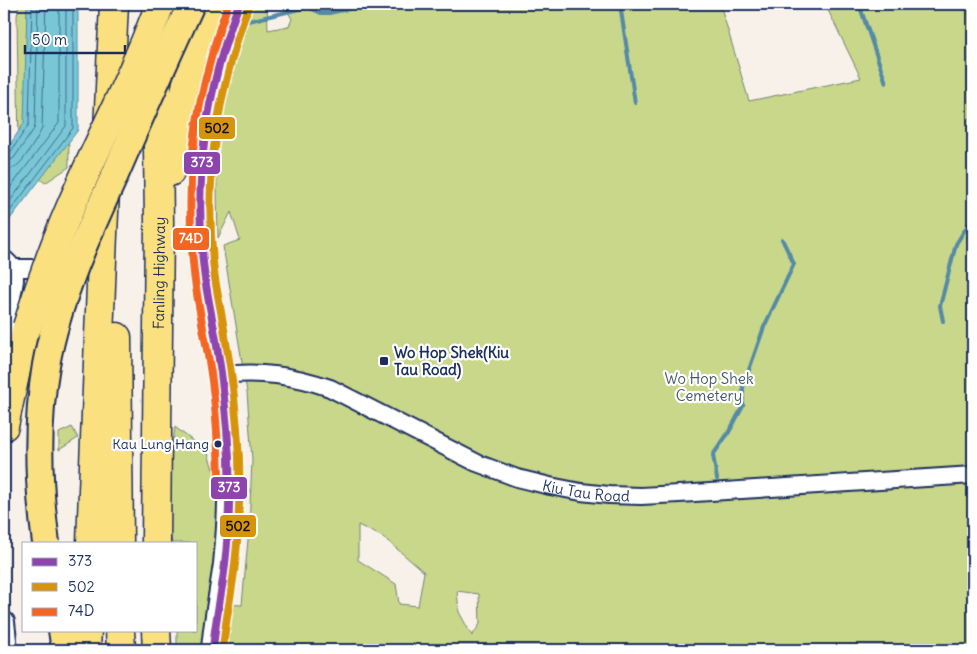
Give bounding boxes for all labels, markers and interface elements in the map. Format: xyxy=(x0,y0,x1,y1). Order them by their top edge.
scale bar xyxy=(25,22,125,54)
text: 50 m xyxy=(32,30,67,49)
line badge: 502 xyxy=(198,116,236,140)
text: 502 xyxy=(205,119,230,137)
line badge: 373 xyxy=(183,151,221,175)
text: 373 xyxy=(191,153,213,171)
street label: Fanling Highway xyxy=(148,217,169,329)
line badge: 74D xyxy=(172,227,210,251)
text: 74D xyxy=(179,229,203,247)
place label: Wo Hop Shek(Kiu Tau Road) xyxy=(394,343,509,380)
marker: Wo Hop Shek(Kiu Tau Road) xyxy=(378,355,390,367)
park label: Wo Hop Shek Cemetery xyxy=(664,369,754,405)
place label: Kau Lung Hang xyxy=(112,435,209,453)
marker: Kau Lung Hang xyxy=(213,439,223,449)
street label: Kiu Tau Road xyxy=(541,475,630,505)
line badge: 373 xyxy=(210,476,248,500)
text: 373 xyxy=(218,478,240,496)
line badge: 502 xyxy=(219,514,257,538)
text: 502 xyxy=(226,517,251,535)
legend xyxy=(22,542,198,632)
text: 373 xyxy=(68,551,92,570)
text: 502 xyxy=(68,577,95,596)
text: 74D xyxy=(68,601,94,620)

